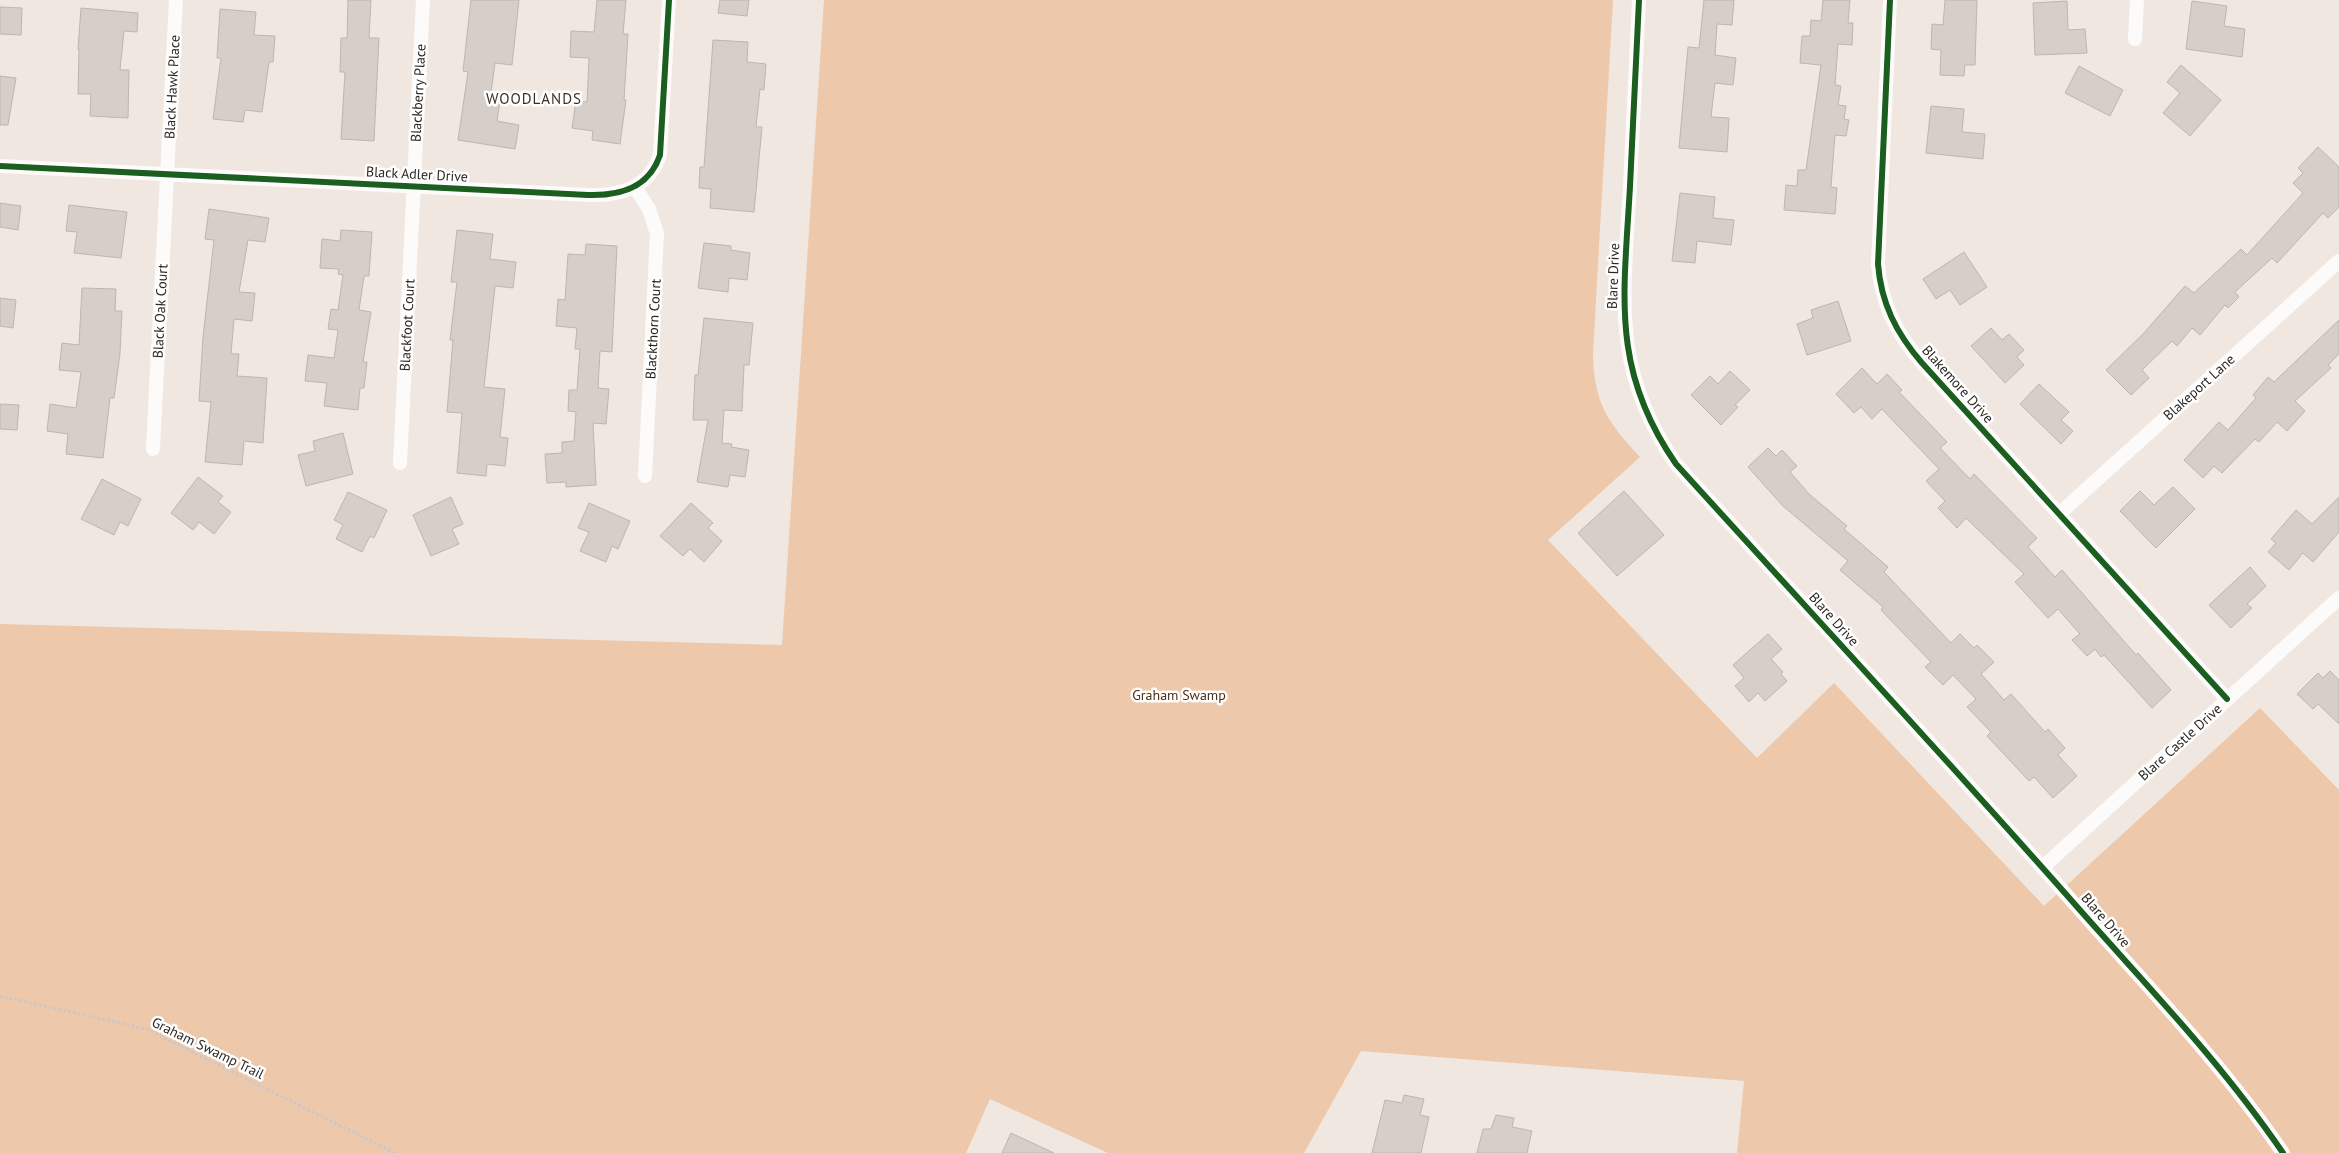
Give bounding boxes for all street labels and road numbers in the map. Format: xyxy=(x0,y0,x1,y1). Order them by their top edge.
street label: Black Hawk Place xyxy=(160,35,184,139)
street label: Blackberry Place xyxy=(406,44,430,142)
street label: Black Adler Drive xyxy=(366,162,468,186)
street label: Blare Drive xyxy=(1603,243,1623,309)
street label: Black Oak Court xyxy=(149,263,171,359)
street label: Blackfoot Court xyxy=(396,278,418,372)
street label: Blackthorn Court xyxy=(641,278,665,380)
street label: Blakemore Drive xyxy=(1918,341,1998,427)
street label: Blakeport Lane xyxy=(2159,350,2239,424)
street label: Blare Drive xyxy=(1805,588,1863,650)
street label: Blare Castle Drive xyxy=(2134,700,2226,784)
street label: Blare Drive xyxy=(2077,889,2135,951)
street label: Graham Swamp Trail xyxy=(149,1013,267,1083)

